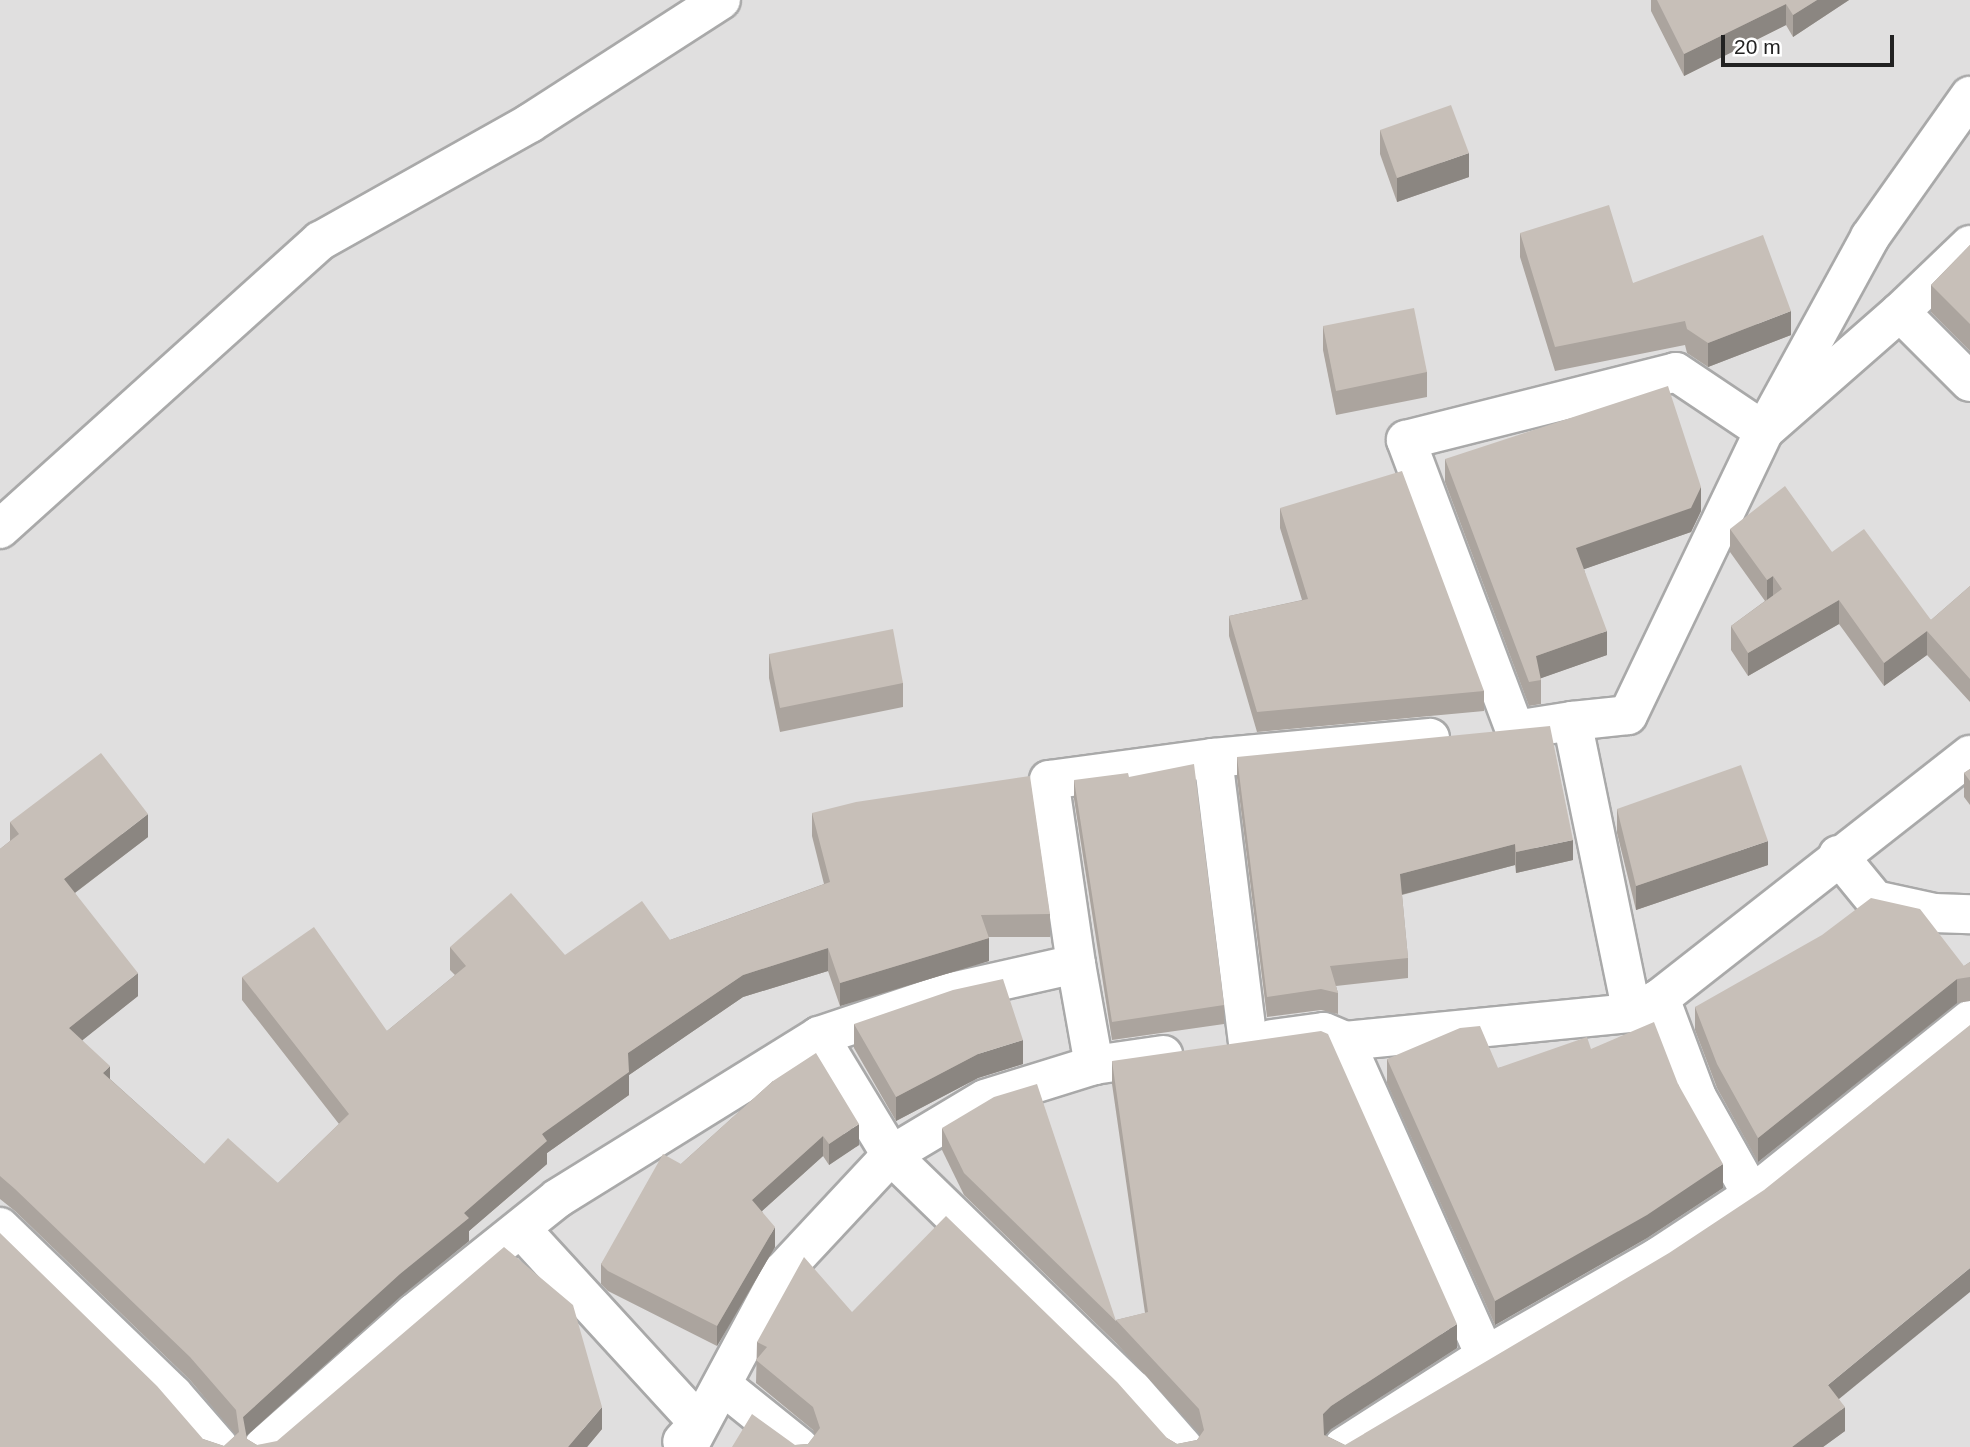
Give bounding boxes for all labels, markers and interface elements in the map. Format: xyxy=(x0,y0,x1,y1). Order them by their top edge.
scale bar xyxy=(1725,21,1898,65)
text: 20 m xyxy=(1734,35,1781,58)

